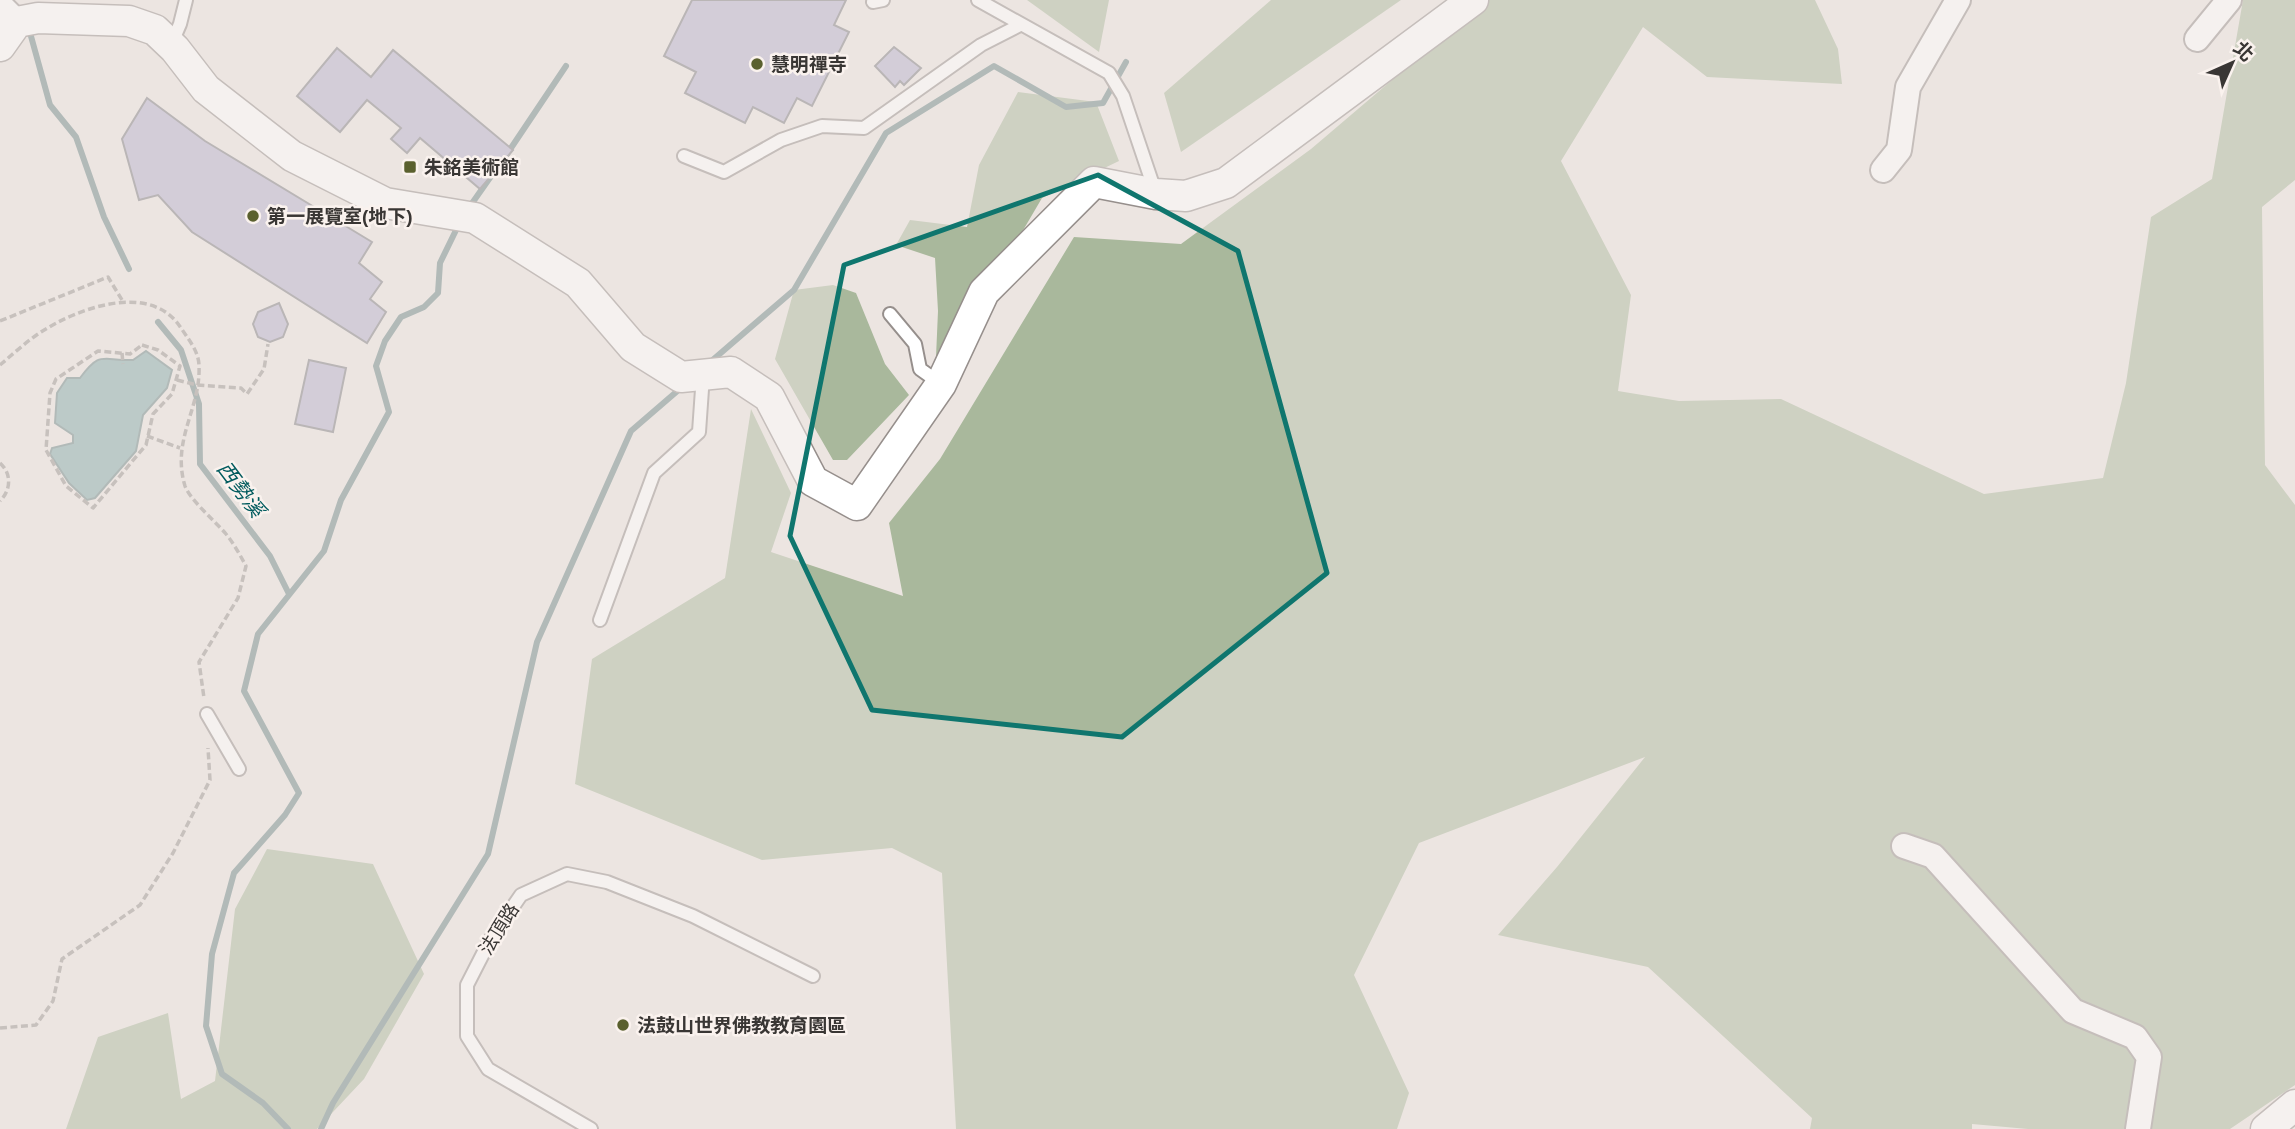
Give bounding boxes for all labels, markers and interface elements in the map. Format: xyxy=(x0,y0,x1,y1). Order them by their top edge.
north arrow xyxy=(2197,28,2267,98)
text: 北 xyxy=(2230,37,2258,65)
place label: 慧明禪寺 xyxy=(771,54,847,75)
marker: 慧明禪寺 xyxy=(749,56,765,72)
place label: 朱銘美術館 xyxy=(424,157,519,178)
marker: 朱銘美術館 xyxy=(402,159,418,175)
place label: 第一展覽室(地下) xyxy=(267,206,413,227)
marker: 第一展覽室(地下) xyxy=(245,208,261,224)
water label: 西勢溪 xyxy=(213,457,271,523)
street label: 法頂路 xyxy=(475,899,523,959)
place label: 法鼓山世界佛教教育園區 xyxy=(637,1015,846,1036)
marker: 法鼓山世界佛教教育園區 xyxy=(615,1017,631,1033)

